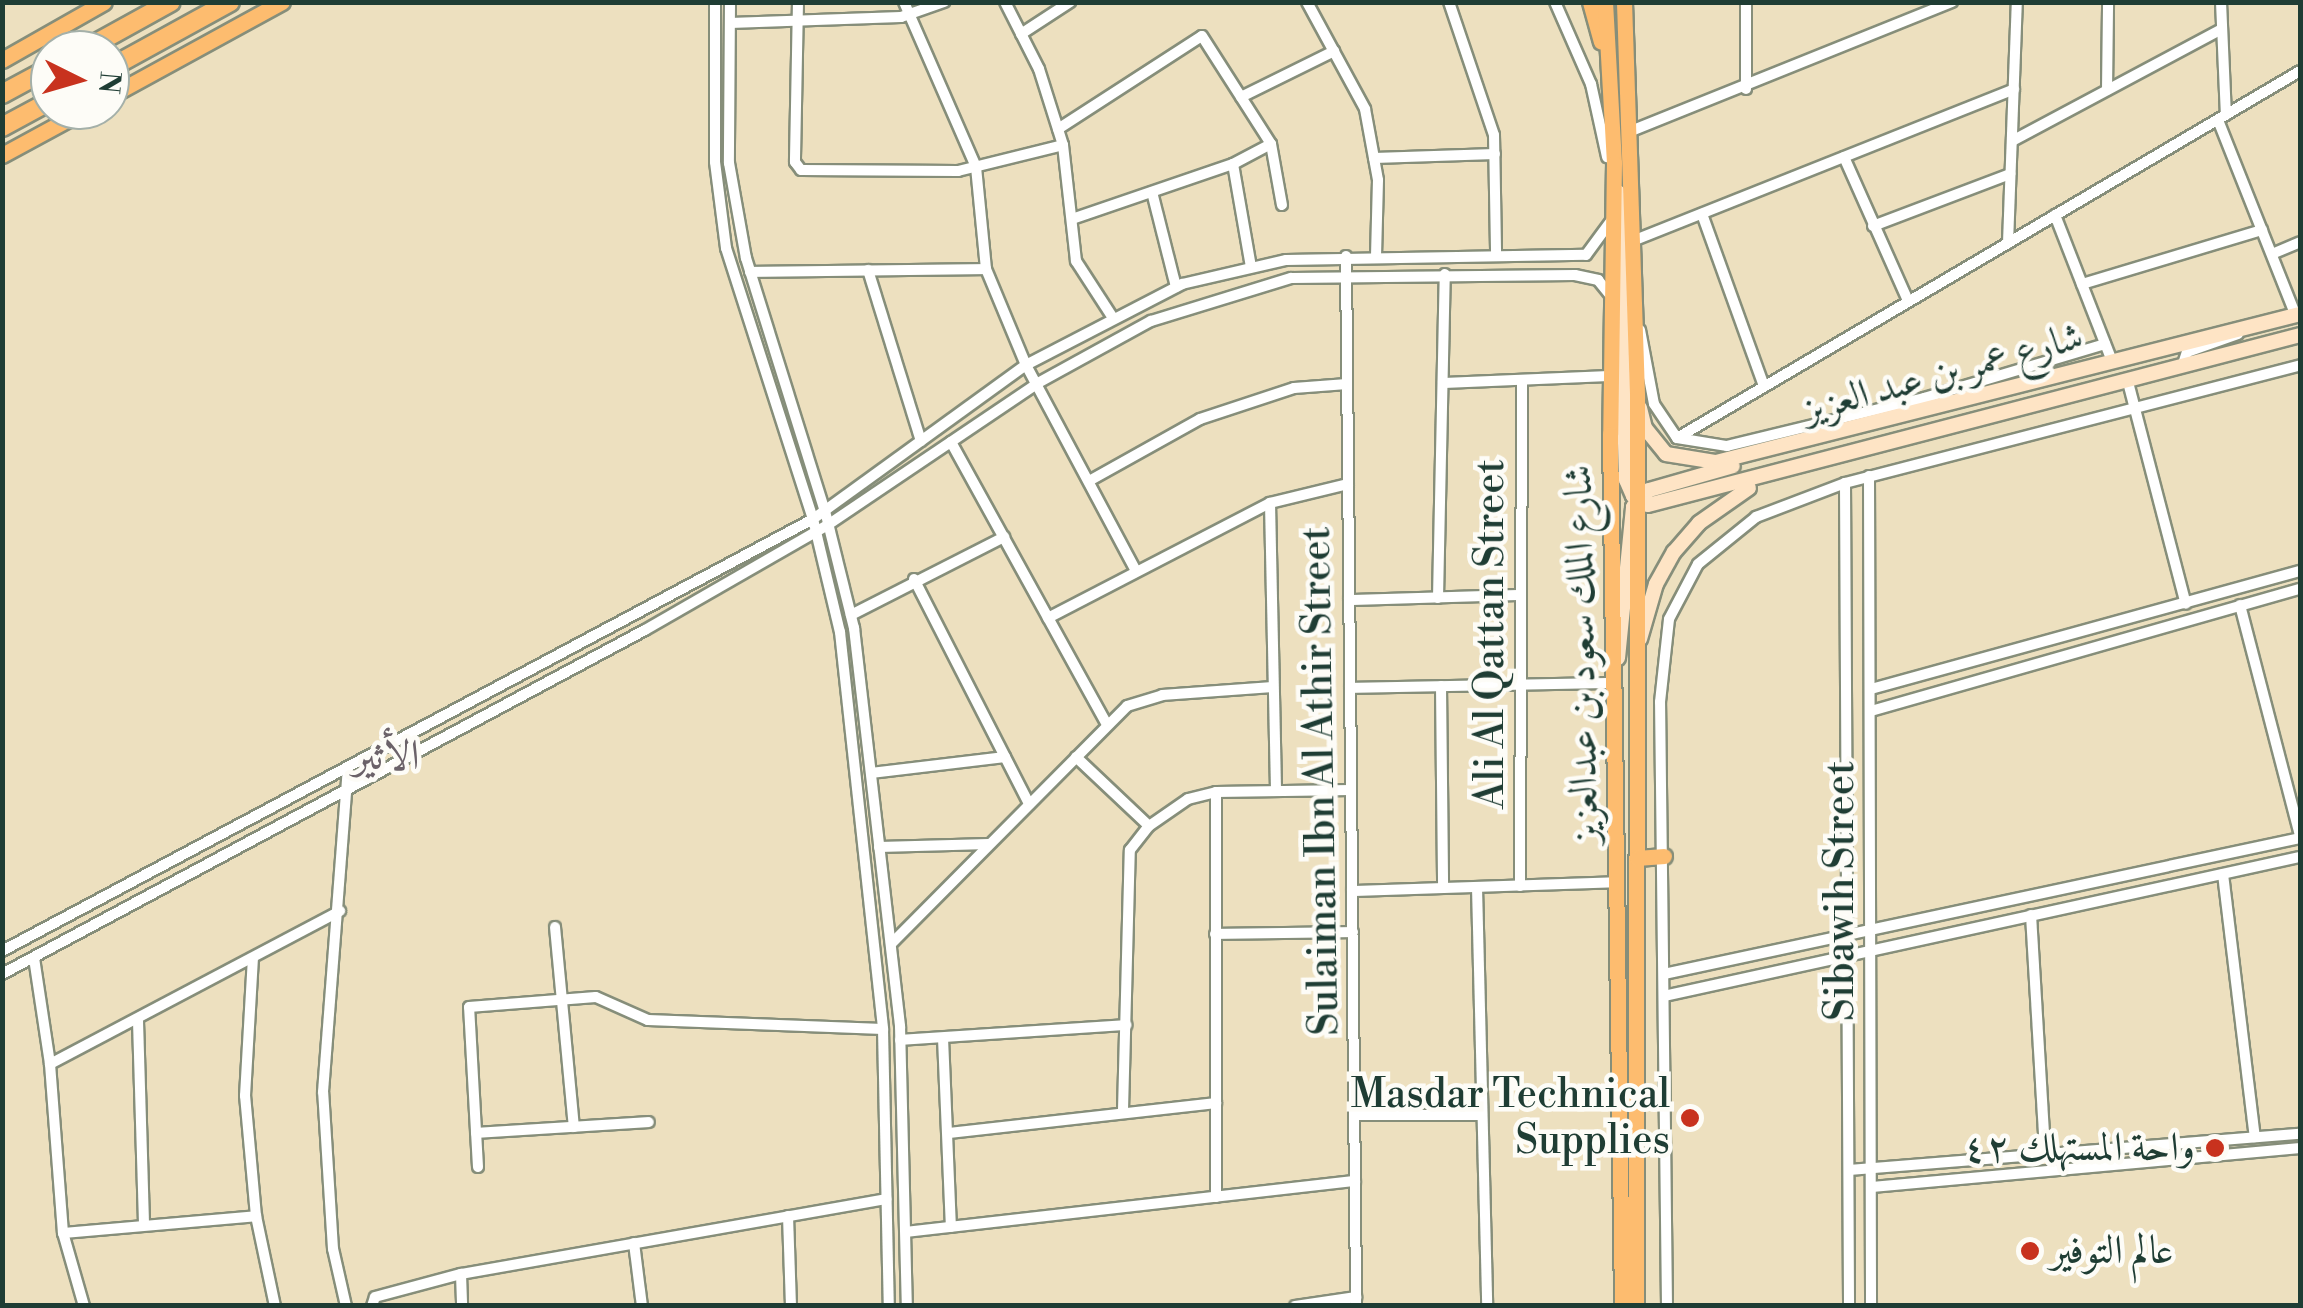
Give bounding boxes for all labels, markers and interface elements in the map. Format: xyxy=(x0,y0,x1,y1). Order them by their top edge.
north arrow xyxy=(30,30,130,130)
text: N xyxy=(90,70,127,95)
street label: شارع عمر بن عبد العزيز xyxy=(1798,313,2088,433)
street label: Ali Al Qattan Street xyxy=(1467,459,1515,809)
street label: شارع الملك سعود بن عبدالعزيز xyxy=(1555,464,1609,844)
street label: Sulaiman Ibn Al Athir Street xyxy=(1293,526,1349,1036)
district label: الأثير xyxy=(352,732,420,782)
street label: Sibawih Street xyxy=(1817,761,1865,1021)
place label: Masdar Technical Supplies xyxy=(1351,1071,1670,1165)
marker: Masdar Technical Supplies xyxy=(1679,1107,1701,1129)
place label: واحة المستهلك ٤٢ xyxy=(1963,1124,2195,1172)
marker: واحة المستهلك ٤٢ xyxy=(2204,1137,2226,1159)
place label: عالم التوفير xyxy=(2050,1227,2174,1275)
marker: عالم التوفير xyxy=(2019,1240,2041,1262)

